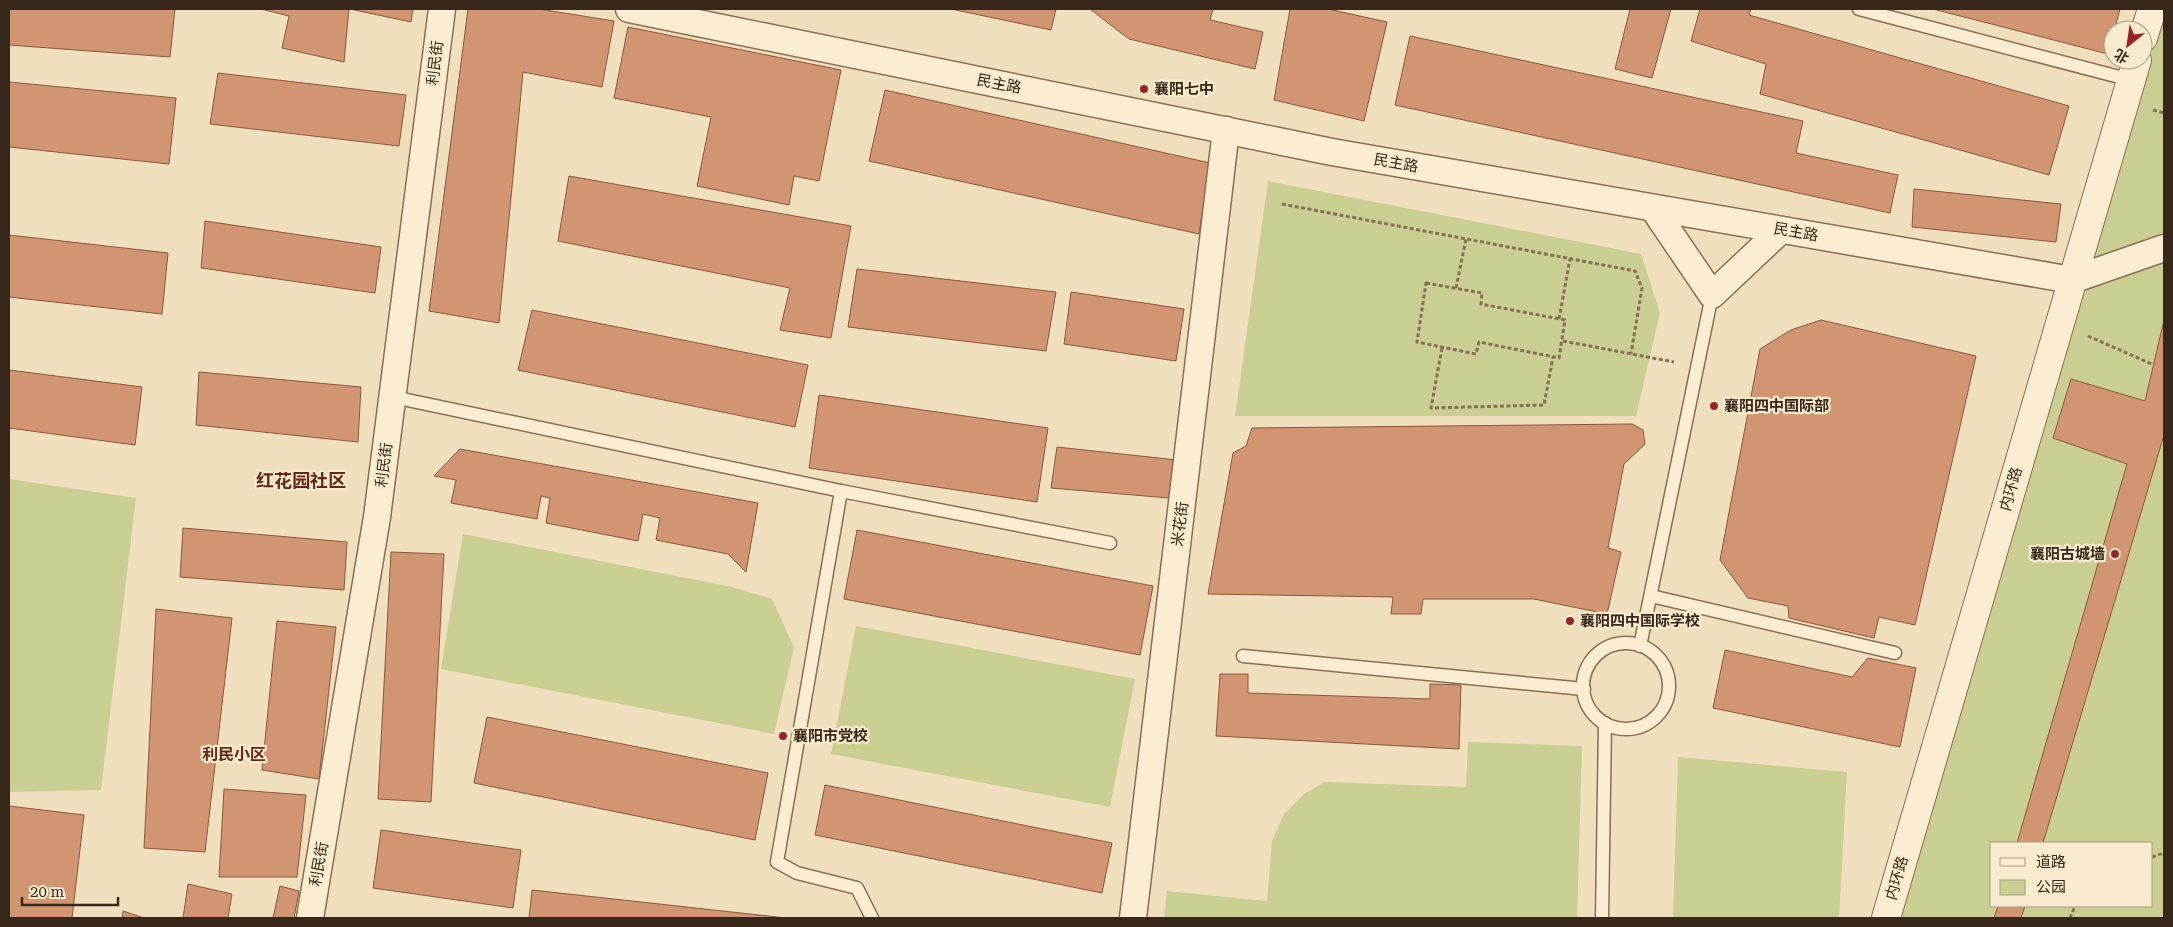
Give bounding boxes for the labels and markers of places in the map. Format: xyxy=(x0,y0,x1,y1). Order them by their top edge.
place label: 襄阳七中 xyxy=(1154,80,1214,98)
marker: 襄阳七中 xyxy=(1138,83,1150,95)
place label: 襄阳四中国际部 xyxy=(1724,397,1829,415)
marker: 襄阳四中国际部 xyxy=(1708,400,1720,412)
place label: 襄阳古城墙 xyxy=(2030,545,2105,563)
marker: 襄阳古城墙 xyxy=(2109,548,2121,560)
place label: 襄阳四中国际学校 xyxy=(1580,612,1700,630)
marker: 襄阳四中国际学校 xyxy=(1564,615,1576,627)
place label: 襄阳市党校 xyxy=(793,727,868,745)
marker: 襄阳市党校 xyxy=(777,730,789,742)

